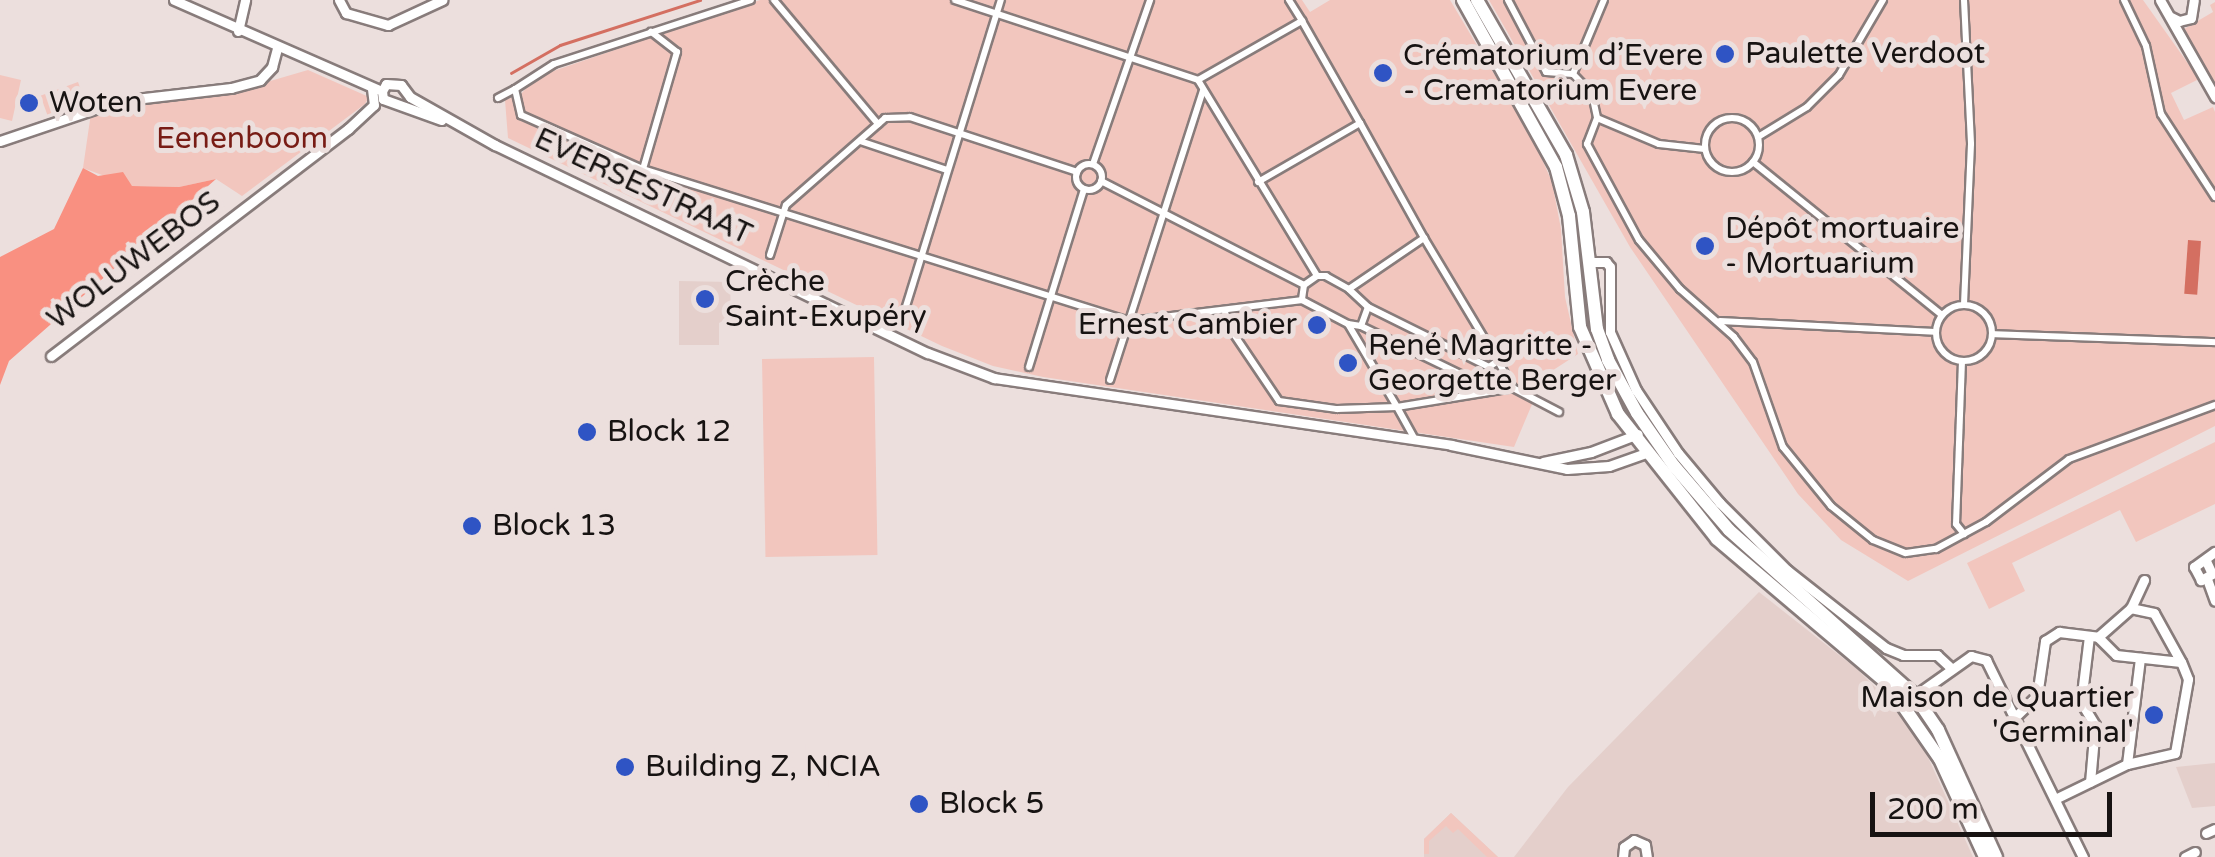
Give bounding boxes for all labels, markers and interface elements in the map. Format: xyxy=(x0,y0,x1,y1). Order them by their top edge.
place label: Paulette Verdoot xyxy=(1745,36,1985,72)
place label: Crématorium d’Evere - Crematorium Evere xyxy=(1403,38,1703,108)
marker: Paulette Verdoot xyxy=(1714,43,1736,65)
marker: Crématorium d’Evere - Crematorium Evere xyxy=(1372,62,1394,84)
place label: Woten xyxy=(49,85,143,121)
marker: Woten xyxy=(18,92,40,114)
park label: Eenenboom xyxy=(156,121,328,157)
street label: EVERSESTRAAT xyxy=(529,121,757,253)
street label: WOLUWEBOS xyxy=(40,184,228,338)
place label: Dépôt mortuaire - Mortuarium xyxy=(1725,211,1960,282)
marker: Dépôt mortuaire - Mortuarium xyxy=(1694,235,1716,257)
place label: Crèche Saint-Exupéry xyxy=(725,264,927,334)
marker: Crèche Saint-Exupéry xyxy=(694,288,716,310)
place label: Ernest Cambier xyxy=(1078,307,1297,343)
marker: Ernest Cambier xyxy=(1306,314,1328,336)
place label: René Magritte - Georgette Berger xyxy=(1368,328,1616,398)
marker: René Magritte - Georgette Berger xyxy=(1337,352,1359,374)
place label: Block 12 xyxy=(607,414,731,450)
marker: Block 12 xyxy=(576,421,598,443)
place label: Block 13 xyxy=(492,508,616,544)
marker: Block 13 xyxy=(461,515,483,537)
place label: Maison de Quartier 'Germinal' xyxy=(1860,680,2134,750)
marker: Maison de Quartier 'Germinal' xyxy=(2143,704,2165,726)
place label: Building Z, NCIA xyxy=(645,749,881,785)
marker: Building Z, NCIA xyxy=(614,756,636,778)
scale bar xyxy=(1875,772,2118,834)
place label: Block 5 xyxy=(939,786,1044,822)
text: 200 m xyxy=(1887,791,1979,828)
marker: Block 5 xyxy=(908,793,930,815)

